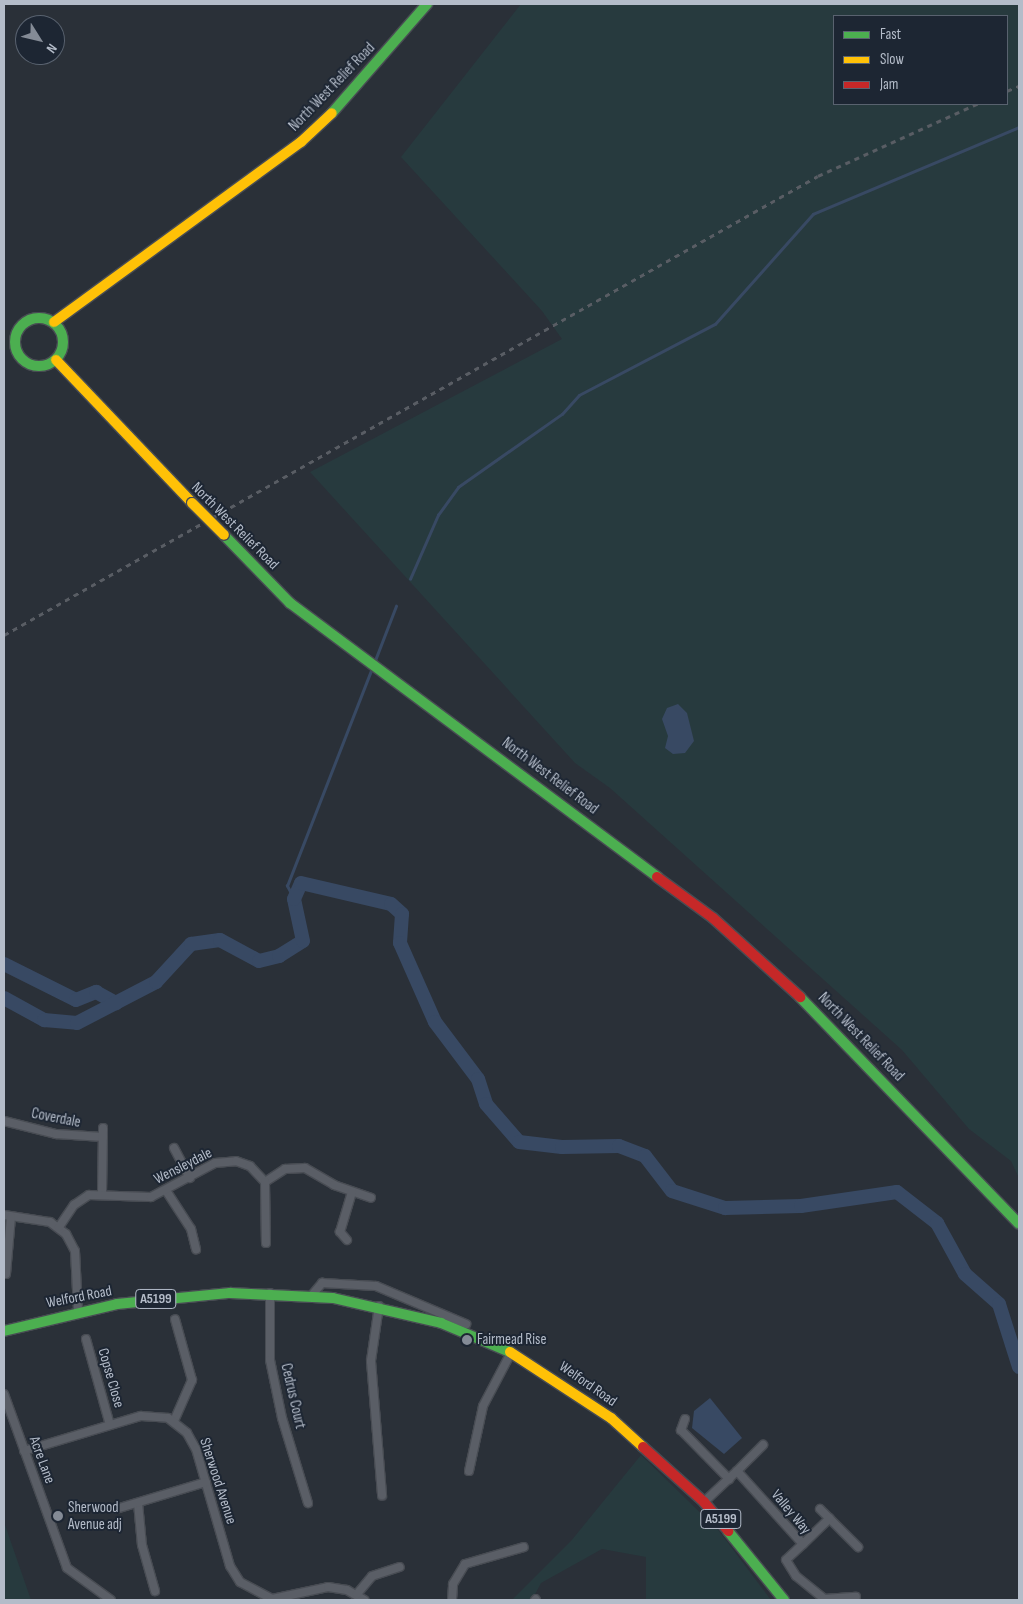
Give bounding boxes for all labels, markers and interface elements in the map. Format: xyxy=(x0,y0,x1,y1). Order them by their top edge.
north arrow xyxy=(15,15,65,65)
legend xyxy=(833,15,1008,105)
text: Fast xyxy=(880,25,901,44)
street label: North West Relief Road xyxy=(285,39,379,135)
text: N xyxy=(43,40,61,57)
text: Slow xyxy=(880,50,904,69)
text: Jam xyxy=(880,75,898,94)
street label: North West Relief Road xyxy=(188,479,282,573)
street label: North West Relief Road xyxy=(498,734,602,818)
street label: North West Relief Road xyxy=(814,989,908,1085)
street label: Coverdale xyxy=(30,1104,82,1132)
street label: Wensleydale xyxy=(151,1144,215,1188)
street label: Welford Road xyxy=(45,1282,113,1312)
road number: A5199 xyxy=(135,1288,177,1310)
place label: Fairmead Rise xyxy=(477,1331,546,1349)
marker: Fairmead Rise xyxy=(461,1334,473,1346)
street label: Copse Close xyxy=(94,1346,128,1410)
street label: Welford Road xyxy=(556,1358,620,1410)
street label: Cedrus Court xyxy=(277,1362,309,1430)
street label: Acre Lane xyxy=(25,1434,59,1486)
street label: Sherwood Avenue xyxy=(196,1436,240,1526)
street label: Valley Way xyxy=(767,1486,815,1538)
place label: Sherwood Avenue adj xyxy=(68,1498,122,1533)
road number: A5199 xyxy=(700,1508,742,1530)
marker: Sherwood Avenue adj xyxy=(52,1510,64,1522)

